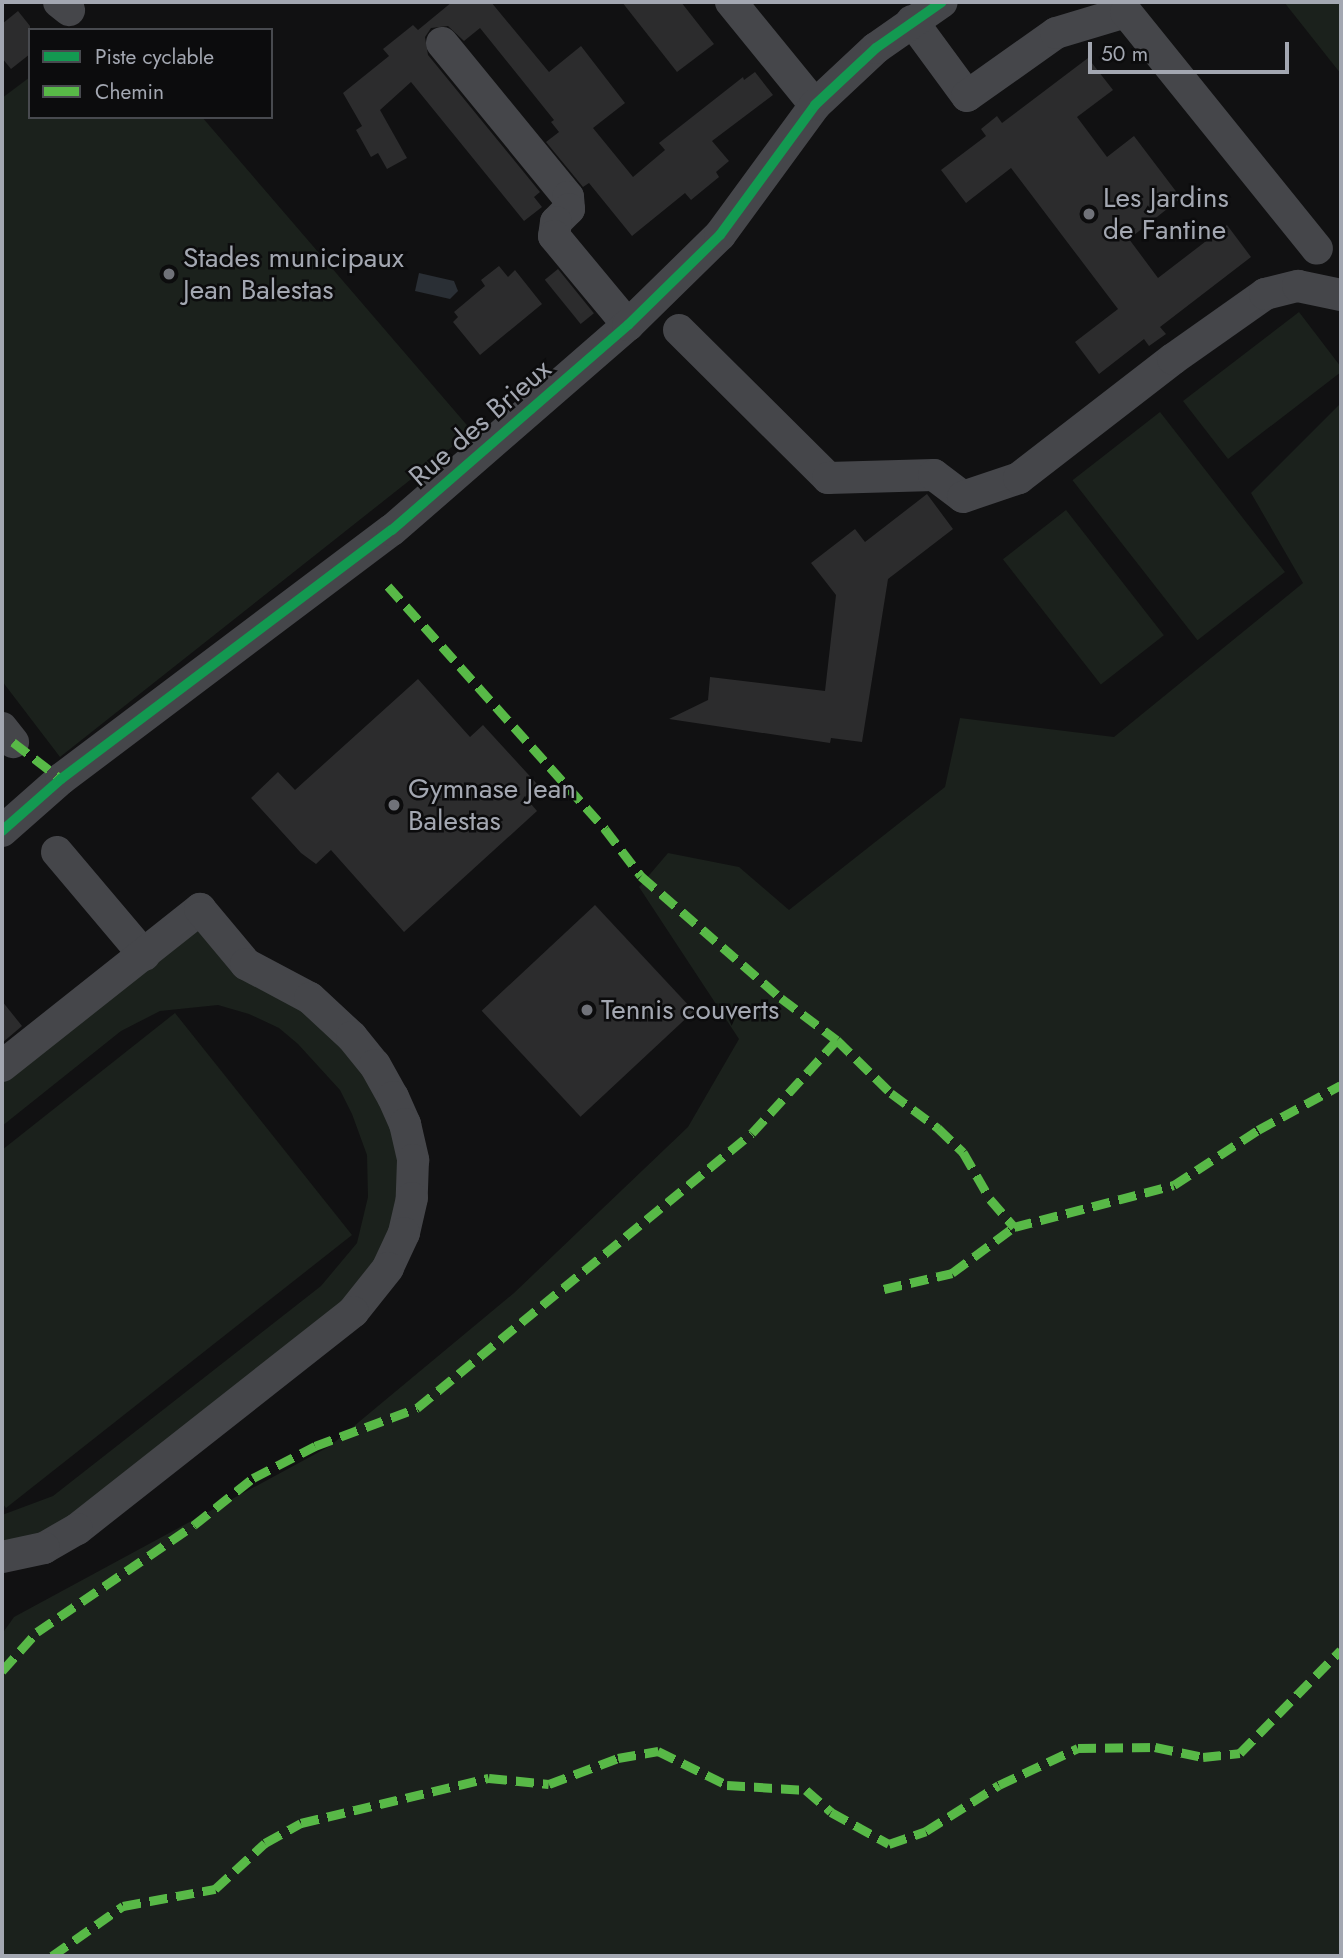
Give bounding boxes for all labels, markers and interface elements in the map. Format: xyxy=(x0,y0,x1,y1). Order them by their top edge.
legend xyxy=(28,28,273,119)
scale bar xyxy=(1091,28,1292,72)
text: 50 m xyxy=(1101,39,1148,69)
text: Piste cyclable xyxy=(95,42,214,72)
text: Chemin xyxy=(95,77,164,107)
place label: Les Jardins de Fantine xyxy=(1103,181,1229,247)
marker: Les Jardins de Fantine xyxy=(1081,206,1097,222)
place label: Stades municipaux Jean Balestas xyxy=(183,241,404,307)
marker: Stades municipaux Jean Balestas xyxy=(161,266,177,282)
street label: Rue des Brieux xyxy=(402,352,558,494)
place label: Gymnase Jean Balestas xyxy=(408,772,576,838)
marker: Gymnase Jean Balestas xyxy=(386,797,402,813)
place label: Tennis couverts xyxy=(601,993,779,1027)
marker: Tennis couverts xyxy=(579,1002,595,1018)

